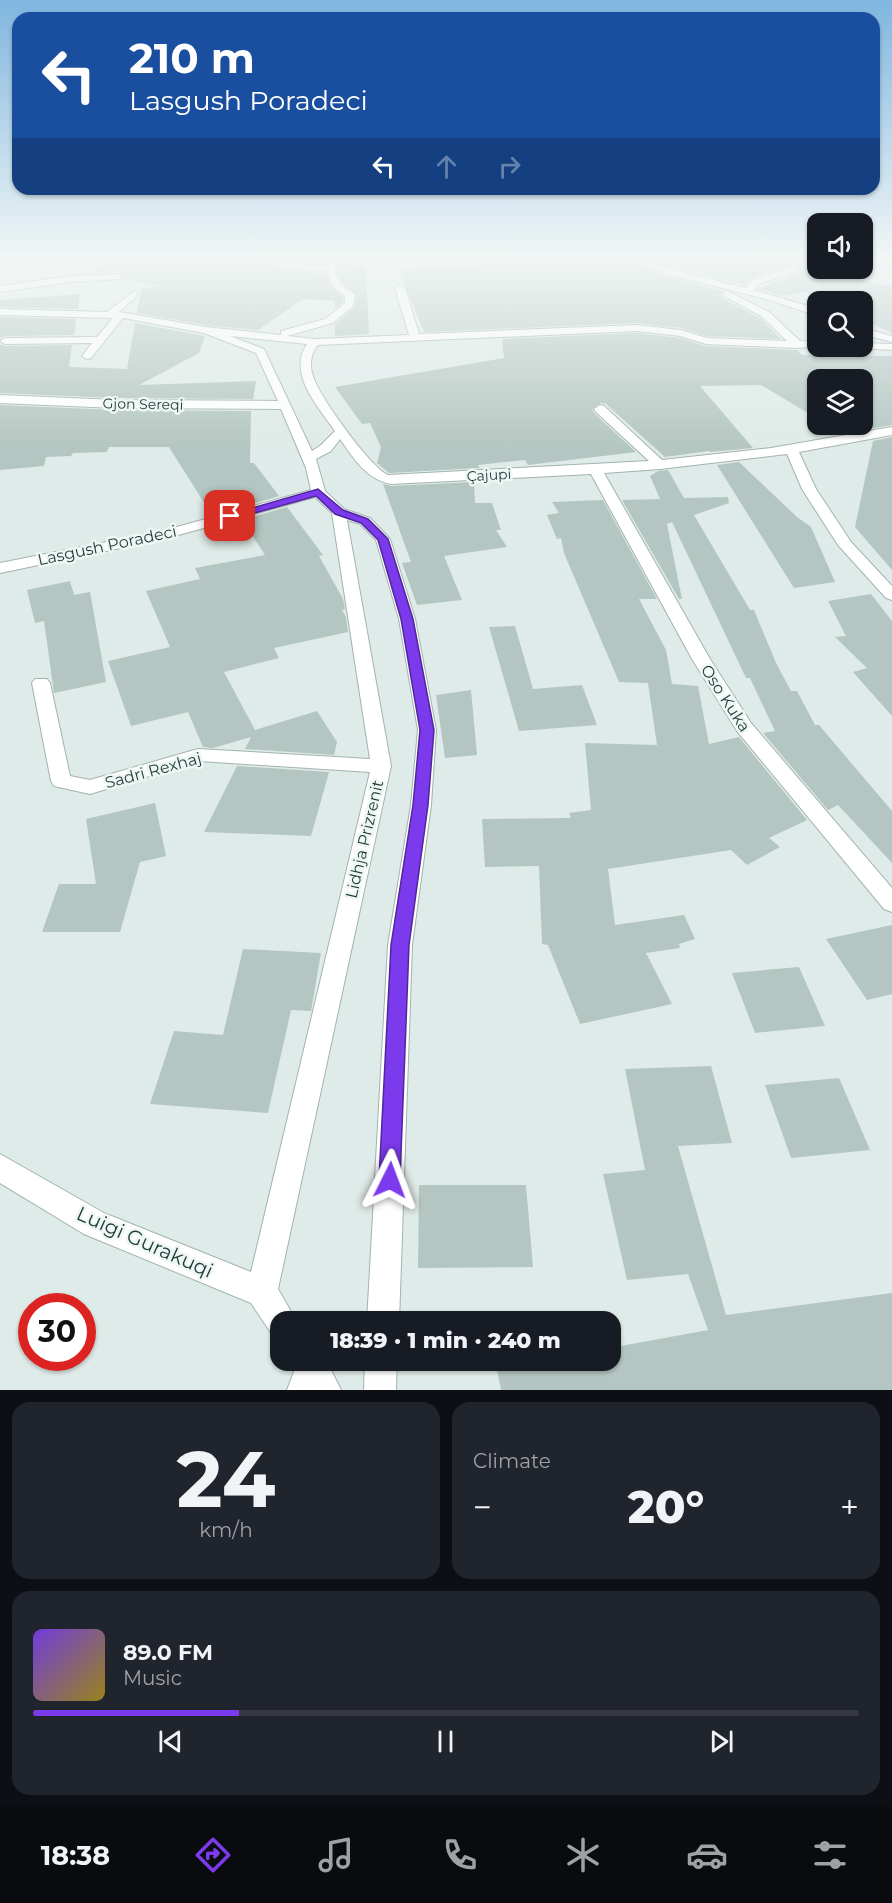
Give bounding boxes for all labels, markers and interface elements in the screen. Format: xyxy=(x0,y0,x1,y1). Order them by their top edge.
text: 210 m xyxy=(129,32,255,84)
icon: left xyxy=(30,36,108,114)
text: Lasgush Poradeci xyxy=(129,84,368,117)
icon: left xyxy=(367,150,400,183)
icon: ahead xyxy=(430,150,463,183)
icon: right xyxy=(493,150,526,183)
map controls xyxy=(807,213,873,435)
button: sound xyxy=(807,213,873,279)
button: search xyxy=(807,291,873,357)
button: layers xyxy=(807,369,873,435)
street label: Gjon Sereqi xyxy=(102,394,184,414)
street label: Çajupi xyxy=(466,465,512,485)
pin xyxy=(204,490,255,541)
icon: arrive xyxy=(213,499,246,532)
street label: Lasgush Poradeci xyxy=(36,521,178,569)
street label: Oso Kuka xyxy=(697,661,754,735)
street label: Sadri Rexhaj xyxy=(103,748,203,792)
street label: Lidhja Prizrenit xyxy=(342,778,387,900)
position arrow xyxy=(358,1148,422,1212)
street label: Luigi Gurakuqi xyxy=(73,1201,217,1283)
speed limit sign: 30 xyxy=(18,1293,96,1371)
text: 18:39 · 1 min · 240 m xyxy=(330,1327,561,1354)
text: 24 xyxy=(177,1431,275,1527)
text: Climate xyxy=(473,1449,551,1473)
text: 20° xyxy=(628,1479,704,1534)
text: − xyxy=(473,1487,492,1527)
text: + xyxy=(840,1487,859,1527)
text: km/h xyxy=(199,1518,253,1542)
text: 89.0 FM xyxy=(123,1639,213,1666)
text: Music xyxy=(123,1666,182,1690)
icon: previous xyxy=(154,1725,187,1758)
icon: pause xyxy=(429,1725,462,1758)
icon: next xyxy=(705,1725,738,1758)
icon: directions xyxy=(192,1834,234,1876)
icon: music xyxy=(315,1834,357,1876)
icon: phone xyxy=(439,1834,481,1876)
icon: climate xyxy=(562,1834,604,1876)
icon: car xyxy=(686,1834,728,1876)
icon: filters xyxy=(809,1834,851,1876)
text: 18:38 xyxy=(41,1839,110,1872)

